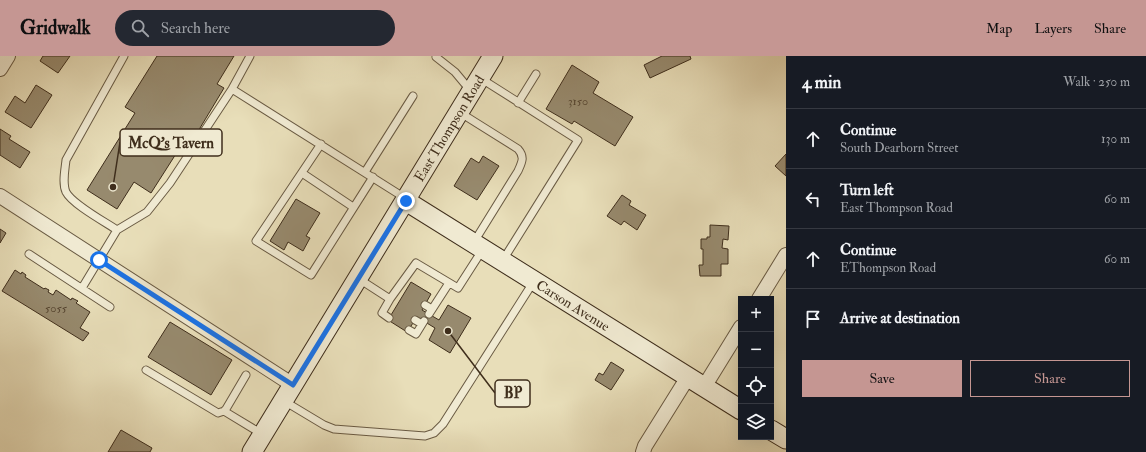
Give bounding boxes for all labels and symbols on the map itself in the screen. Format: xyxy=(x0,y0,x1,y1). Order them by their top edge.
street label: East Thompson Road xyxy=(410,72,488,185)
house number: 3150 xyxy=(568,94,588,109)
callout: McQ's Tavern xyxy=(120,129,222,156)
text: McQ's Tavern xyxy=(127,134,214,153)
route end xyxy=(397,192,415,210)
route start xyxy=(90,251,108,269)
street label: Carson Avenue xyxy=(533,276,613,335)
house number: 5055 xyxy=(45,301,68,316)
callout: BP xyxy=(495,380,530,407)
text: BP xyxy=(504,384,523,403)

